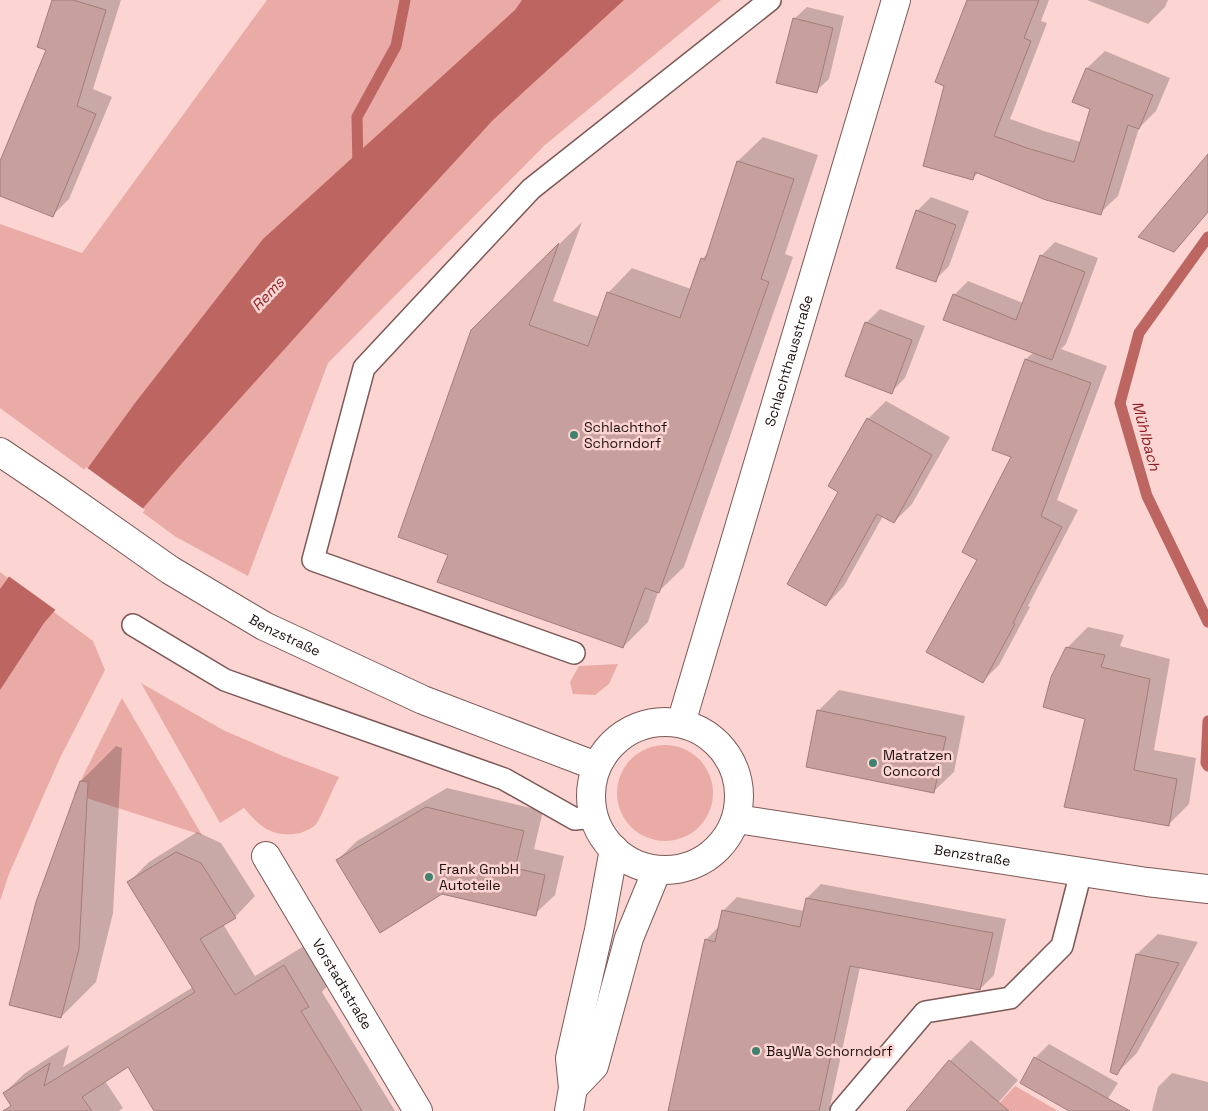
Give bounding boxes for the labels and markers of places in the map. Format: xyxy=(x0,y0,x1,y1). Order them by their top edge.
place label: Schlachthof Schorndorf xyxy=(584,418,667,452)
marker: Schlachthof Schorndorf xyxy=(568,429,580,441)
place label: Matratzen Concord xyxy=(883,746,952,780)
marker: Matratzen Concord xyxy=(867,757,879,769)
place label: Frank GmbH Autoteile xyxy=(439,860,519,894)
marker: Frank GmbH Autoteile xyxy=(423,871,435,883)
place label: BayWa Schorndorf xyxy=(766,1042,893,1060)
marker: BayWa Schorndorf xyxy=(750,1045,762,1057)

